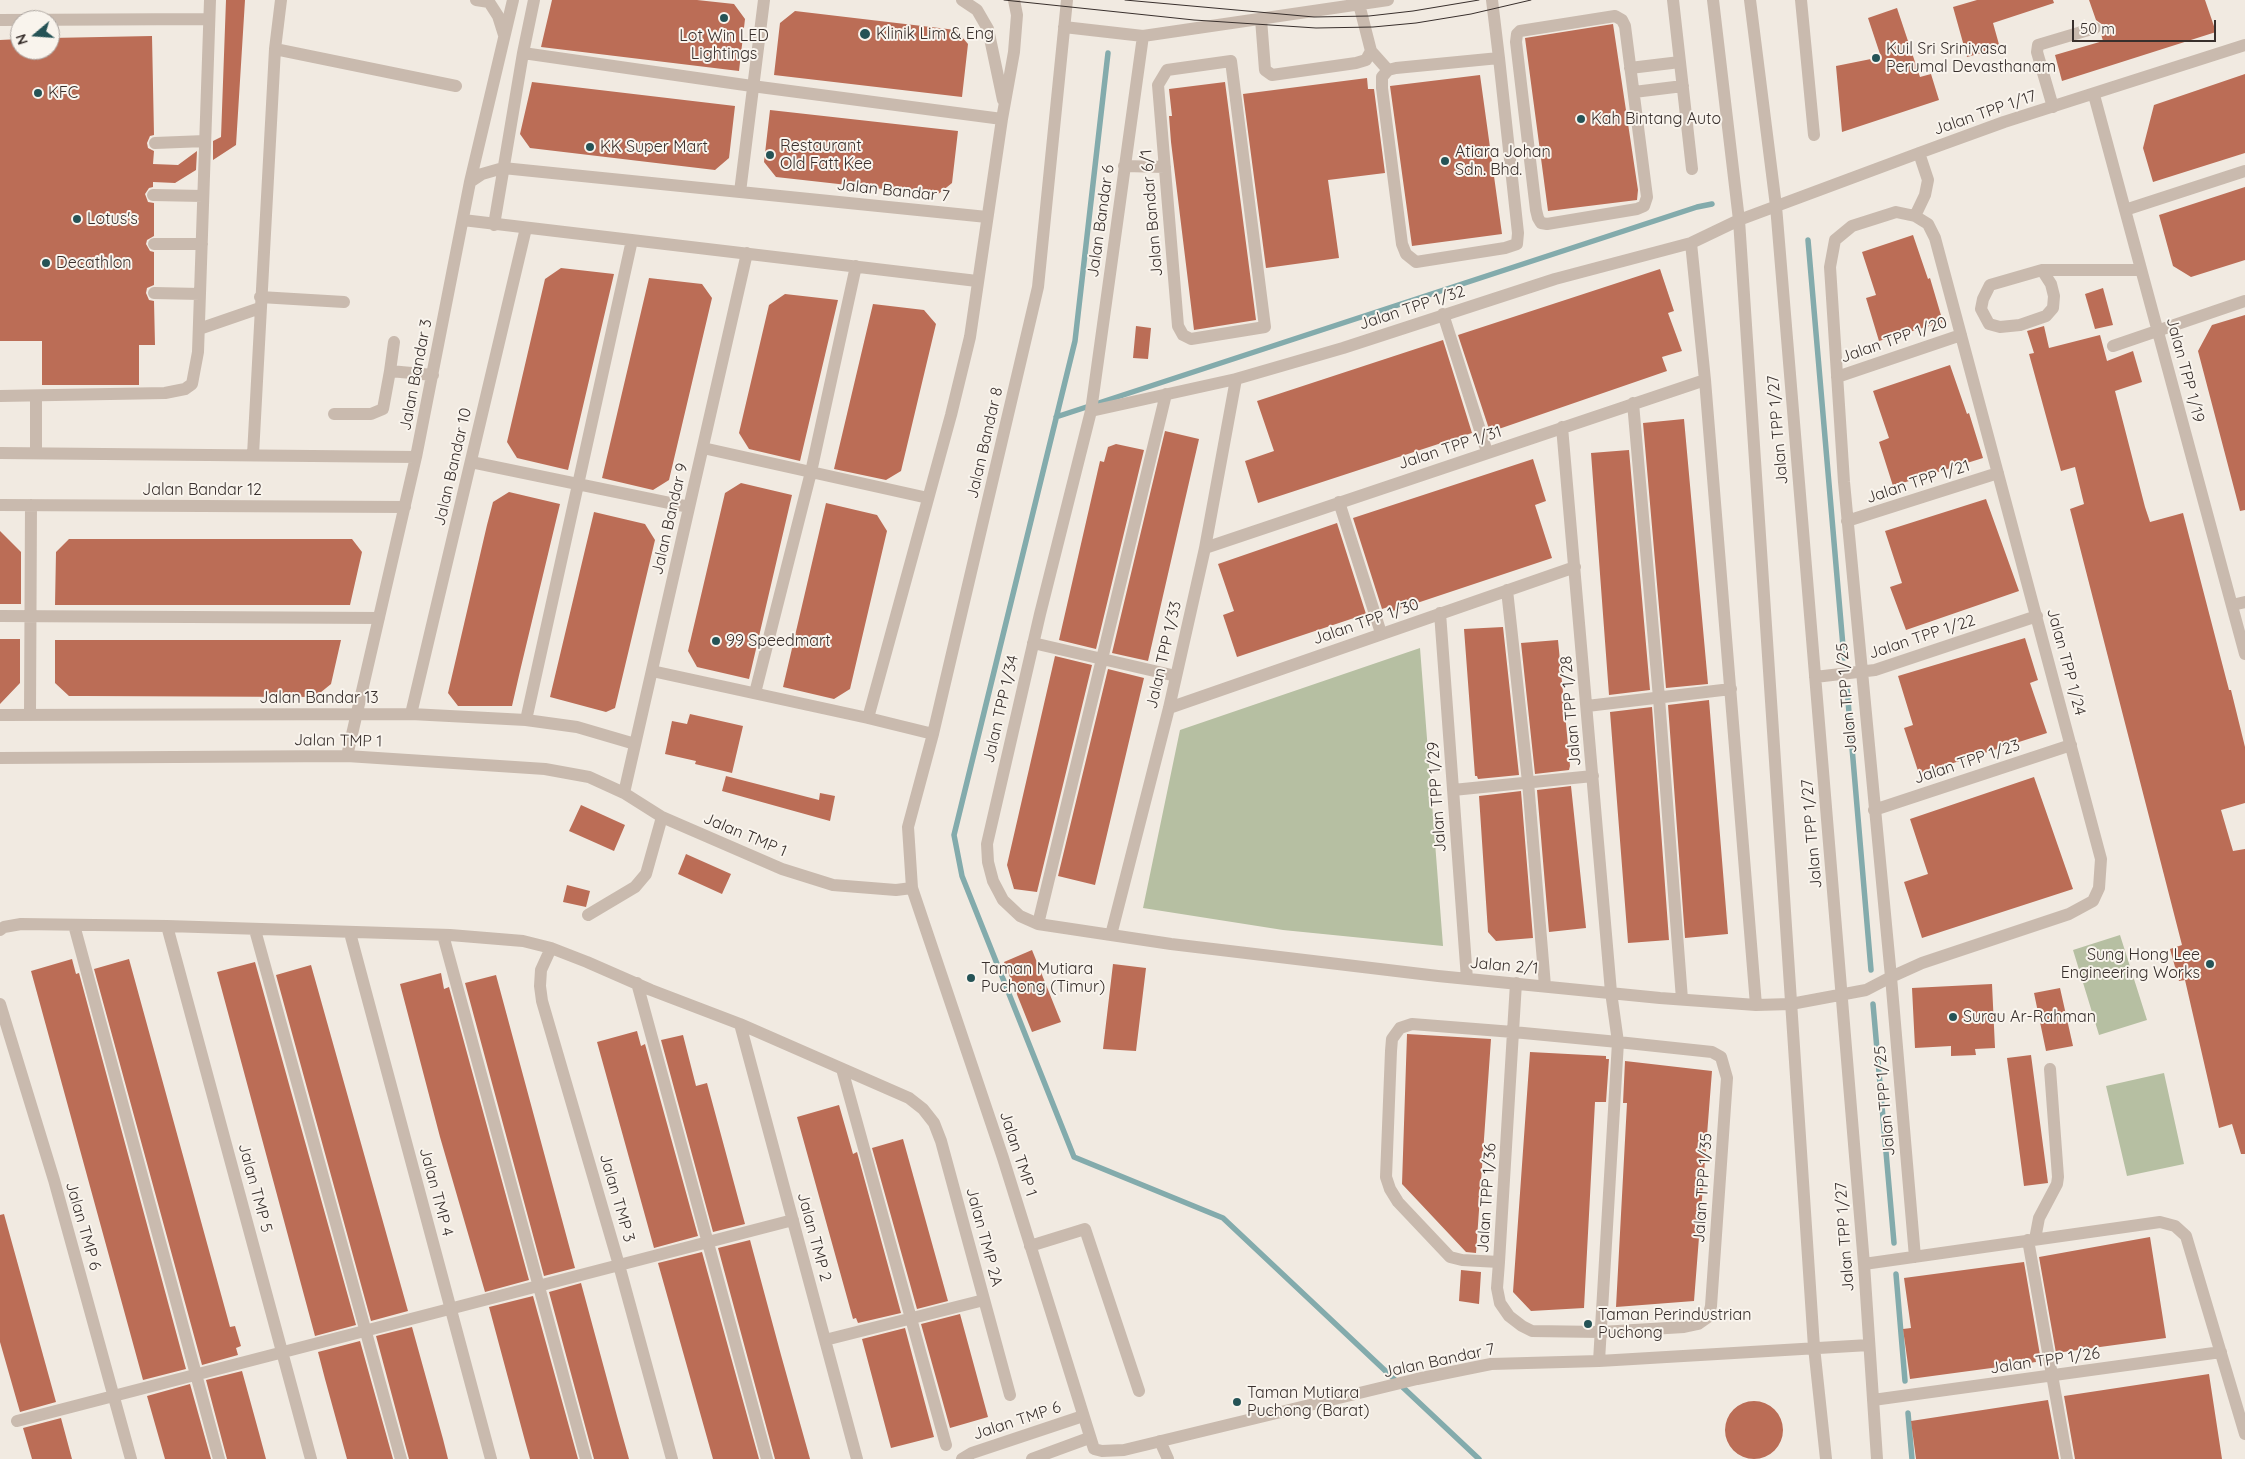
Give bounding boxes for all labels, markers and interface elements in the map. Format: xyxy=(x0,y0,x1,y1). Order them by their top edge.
north arrow xyxy=(10,10,60,60)
scale bar xyxy=(2075,10,2219,42)
marker: Lot Win LED Lightings xyxy=(718,12,730,24)
text: 50 m xyxy=(2080,19,2115,38)
place label: Klinik Lim & Eng xyxy=(876,24,994,44)
place label: Lot Win LED Lightings xyxy=(679,26,769,64)
marker: Klinik Lim & Eng xyxy=(858,27,872,41)
text: N xyxy=(12,32,32,47)
place label: Kuil Sri Srinivasa Perumal Devasthanam xyxy=(1886,39,2056,77)
marker: Kuil Sri Srinivasa Perumal Devasthanam xyxy=(1870,52,1882,64)
place label: KFC xyxy=(48,83,78,103)
street label: Jalan TPP 1/17 xyxy=(1931,86,2039,140)
marker: KFC xyxy=(32,87,44,99)
place label: Kah Bintang Auto xyxy=(1591,109,1721,129)
marker: Kah Bintang Auto xyxy=(1575,113,1587,125)
place label: Restaurant Old Fatt Kee xyxy=(780,136,872,174)
place label: KK Super Mart xyxy=(600,137,708,157)
marker: KK Super Mart xyxy=(584,141,596,153)
place label: Atiara Johan Sdn. Bhd. xyxy=(1455,142,1551,180)
street label: Jalan Bandar 6/1 xyxy=(1137,148,1167,278)
marker: Restaurant Old Fatt Kee xyxy=(764,149,776,161)
marker: Atiara Johan Sdn. Bhd. xyxy=(1439,155,1451,167)
street label: Jalan Bandar 6 xyxy=(1084,163,1118,279)
street label: Jalan Bandar 7 xyxy=(836,176,950,206)
place label: Lotus's xyxy=(87,209,138,229)
marker: Lotus's xyxy=(71,213,83,225)
place label: Decathlon xyxy=(56,253,132,273)
marker: Decathlon xyxy=(40,257,52,269)
street label: Jalan TPP 1/32 xyxy=(1357,282,1467,334)
street label: Jalan TPP 1/20 xyxy=(1838,313,1950,367)
street label: Jalan TPP 1/19 xyxy=(2162,315,2208,425)
street label: Jalan Bandar 3 xyxy=(396,317,436,433)
street label: Jalan TPP 1/27 xyxy=(1764,374,1792,486)
street label: Jalan Bandar 8 xyxy=(963,385,1007,501)
street label: Jalan Bandar 10 xyxy=(430,406,476,528)
street label: Jalan TPP 1/31 xyxy=(1396,422,1504,474)
street label: Jalan TPP 1/21 xyxy=(1864,456,1972,508)
street label: Jalan Bandar 9 xyxy=(648,461,692,577)
street label: Jalan Bandar 12 xyxy=(142,480,262,500)
street label: Jalan TPP 1/30 xyxy=(1310,595,1422,649)
street label: Jalan TPP 1/33 xyxy=(1142,599,1186,711)
street label: Jalan TPP 1/24 xyxy=(2042,606,2090,718)
street label: Jalan TPP 1/22 xyxy=(1866,611,1978,663)
place label: 99 Speedmart xyxy=(726,631,831,651)
marker: 99 Speedmart xyxy=(710,635,722,647)
street label: Jalan TPP 1/25 xyxy=(1833,642,1861,754)
street label: Jalan TPP 1/34 xyxy=(979,653,1023,765)
street label: Jalan TPP 1/28 xyxy=(1557,655,1585,767)
street label: Jalan Bandar 13 xyxy=(259,688,379,708)
street label: Jalan TMP 1 xyxy=(294,731,382,751)
street label: Jalan TPP 1/23 xyxy=(1912,736,2022,788)
street label: Jalan TPP 1/29 xyxy=(1424,741,1450,853)
street label: Jalan TPP 1/27 xyxy=(1798,778,1826,890)
street label: Jalan TMP 1 xyxy=(700,809,790,861)
place label: Sung Hong Lee Engineering Works xyxy=(2061,945,2200,983)
street label: Jalan 2/1 xyxy=(1469,953,1539,979)
marker: Sung Hong Lee Engineering Works xyxy=(2204,958,2216,970)
place label: Taman Mutiara Puchong (Timur) xyxy=(981,959,1105,997)
marker: Taman Mutiara Puchong (Timur) xyxy=(965,972,977,984)
place label: Surau Ar-Rahman xyxy=(1963,1007,2096,1027)
marker: Surau Ar-Rahman xyxy=(1947,1011,1959,1023)
street label: Jalan TPP 1/25 xyxy=(1871,1045,1899,1157)
street label: Jalan TMP 1 xyxy=(995,1109,1041,1199)
street label: Jalan TPP 1/35 xyxy=(1690,1132,1716,1244)
street label: Jalan TMP 5 xyxy=(234,1141,276,1235)
street label: Jalan TPP 1/36 xyxy=(1474,1142,1500,1254)
street label: Jalan TMP 4 xyxy=(415,1146,457,1238)
street label: Jalan TMP 3 xyxy=(595,1152,639,1244)
street label: Jalan TMP 6 xyxy=(61,1179,105,1273)
street label: Jalan TPP 1/27 xyxy=(1832,1181,1858,1293)
street label: Jalan TMP 2A xyxy=(962,1185,1006,1289)
street label: Jalan TMP 2 xyxy=(793,1190,835,1284)
place label: Taman Perindustrian Puchong xyxy=(1598,1305,1751,1343)
marker: Taman Perindustrian Puchong xyxy=(1582,1318,1594,1330)
street label: Jalan Bandar 7 xyxy=(1382,1340,1496,1382)
street label: Jalan TPP 1/26 xyxy=(1989,1344,2101,1378)
place label: Taman Mutiara Puchong (Barat) xyxy=(1247,1383,1369,1421)
marker: Taman Mutiara Puchong (Barat) xyxy=(1231,1396,1243,1408)
street label: Jalan TMP 6 xyxy=(971,1398,1063,1444)

